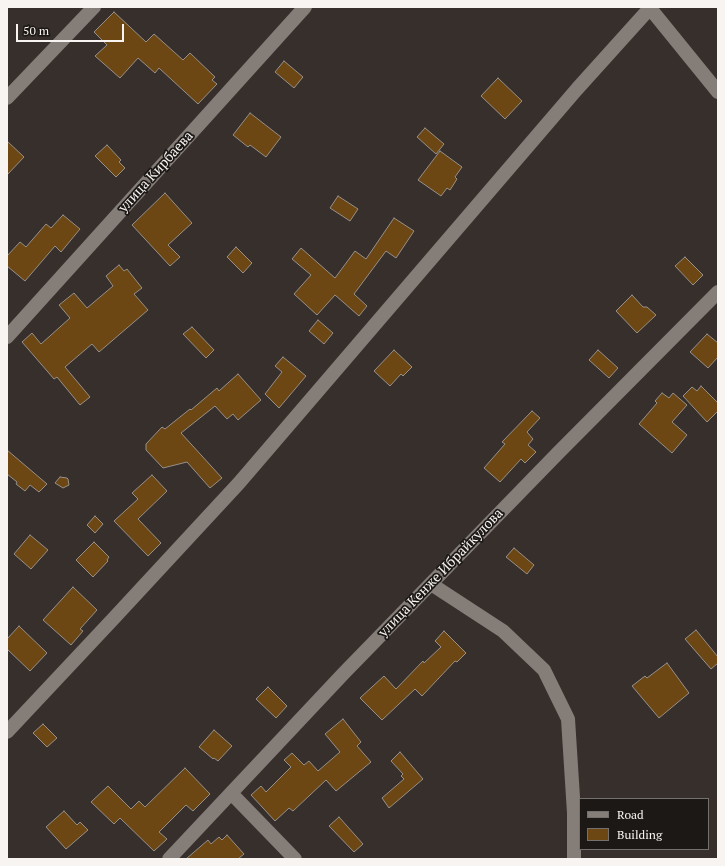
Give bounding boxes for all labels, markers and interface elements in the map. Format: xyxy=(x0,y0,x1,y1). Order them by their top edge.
scale bar xyxy=(18,16,126,42)
text: 50 m xyxy=(23,23,49,38)
street label: улица Кирбаева xyxy=(115,128,197,216)
street label: улица Кенже Ибрайкулова xyxy=(375,505,507,641)
legend xyxy=(579,798,709,850)
text: Road xyxy=(617,807,644,822)
text: Building xyxy=(617,827,662,842)

